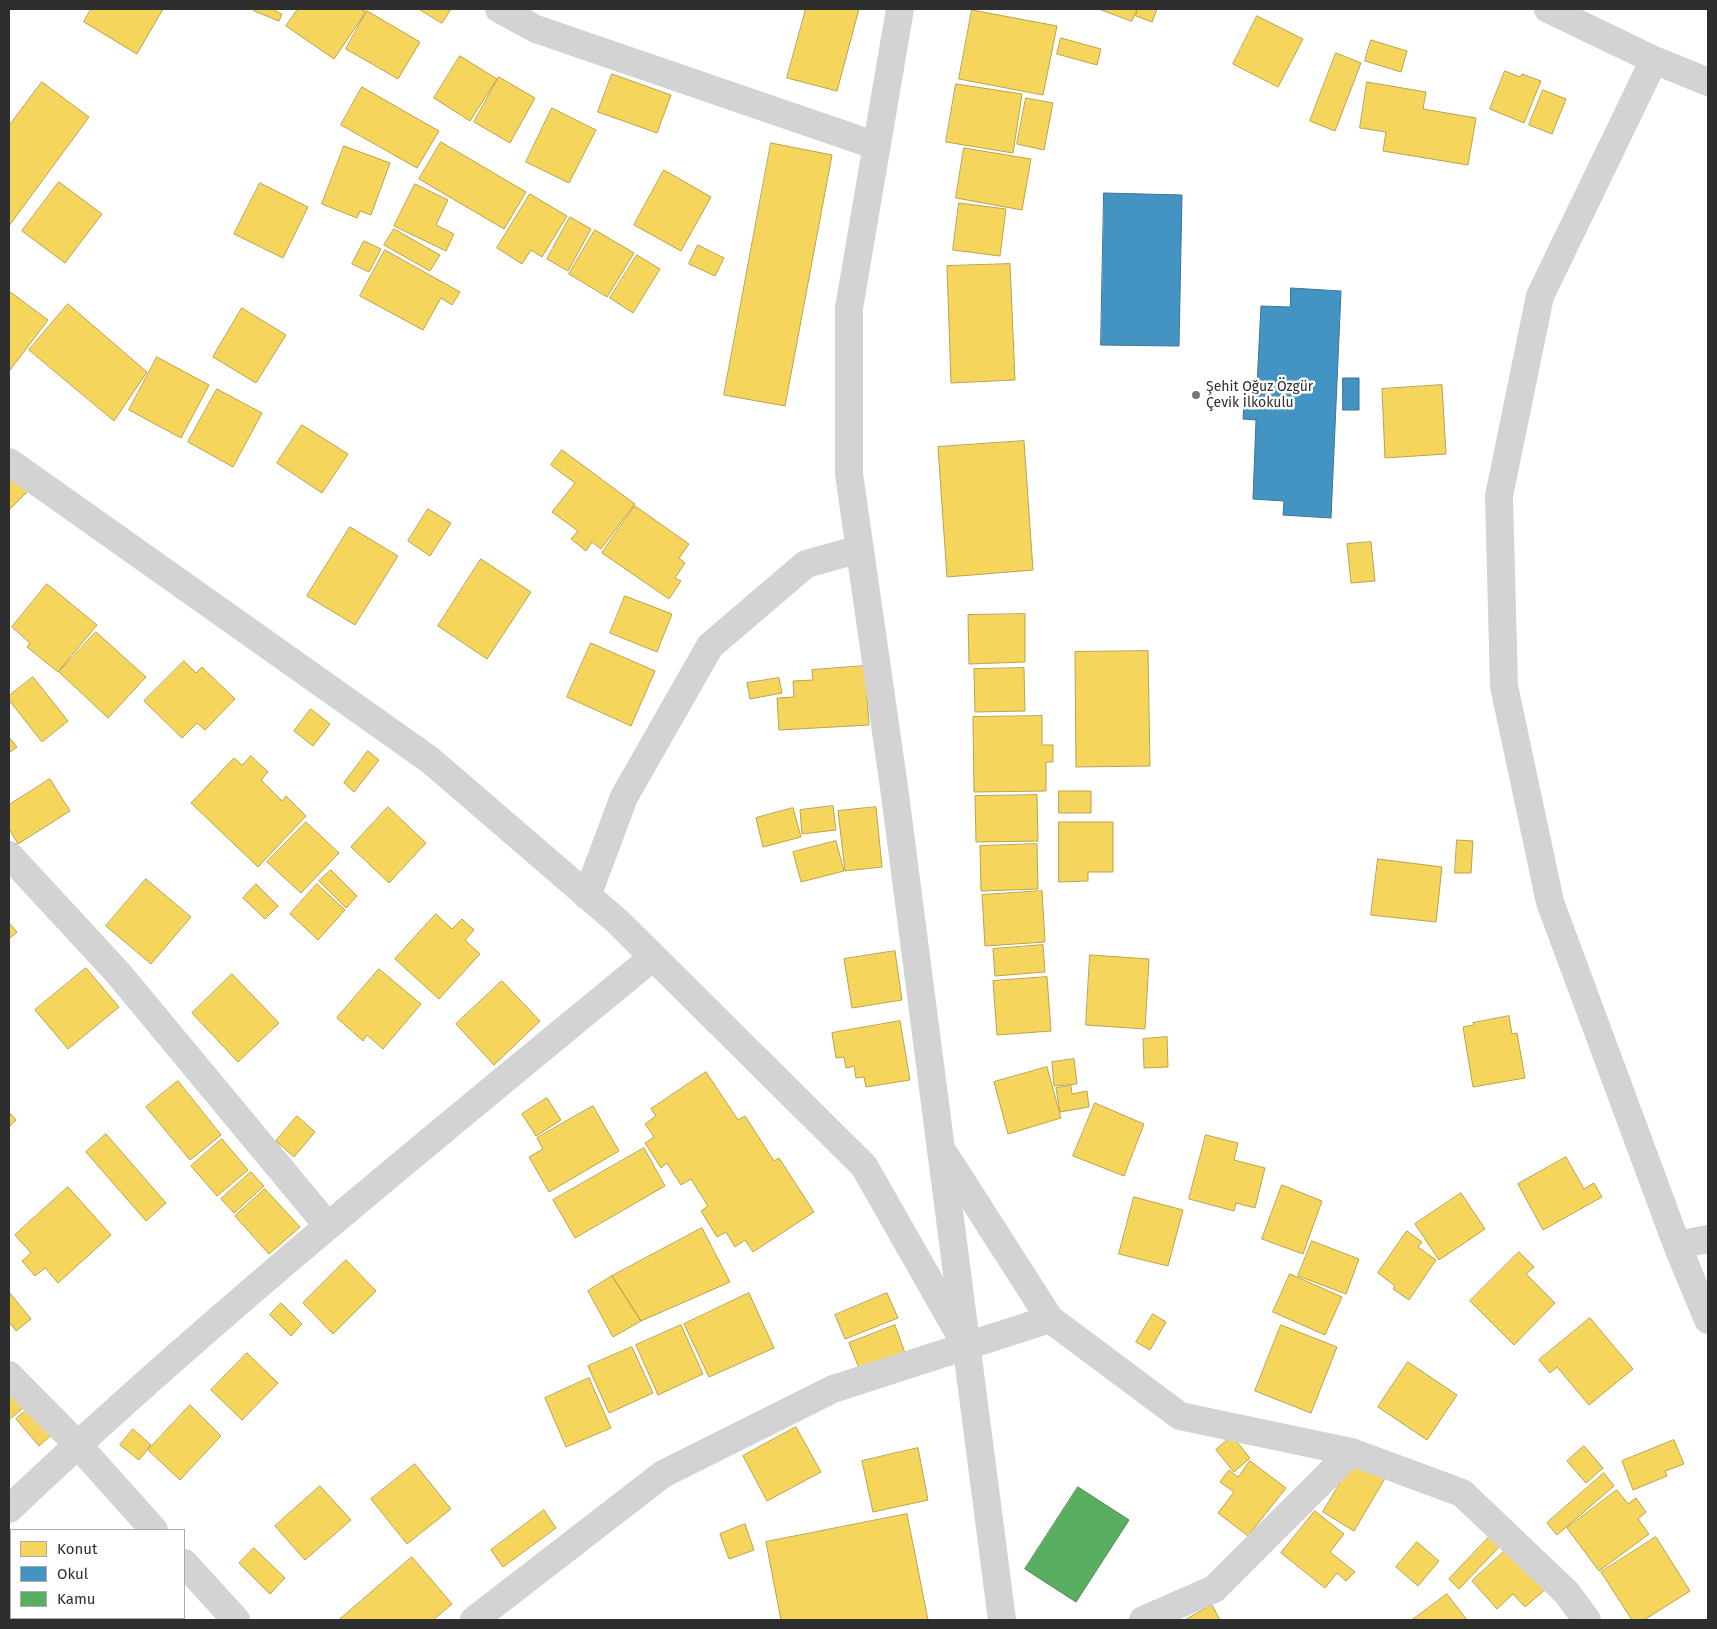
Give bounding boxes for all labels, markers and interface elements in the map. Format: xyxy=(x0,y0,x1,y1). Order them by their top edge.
place label: Şehit Oğuz Özgür Çevik İlkokulu xyxy=(1206,379,1313,412)
marker: Şehit Oğuz Özgür Çevik İlkokulu xyxy=(1190,389,1202,401)
legend xyxy=(10,1529,185,1619)
text: Konut xyxy=(57,1540,97,1558)
text: Okul xyxy=(57,1565,88,1583)
text: Kamu xyxy=(57,1590,95,1608)

